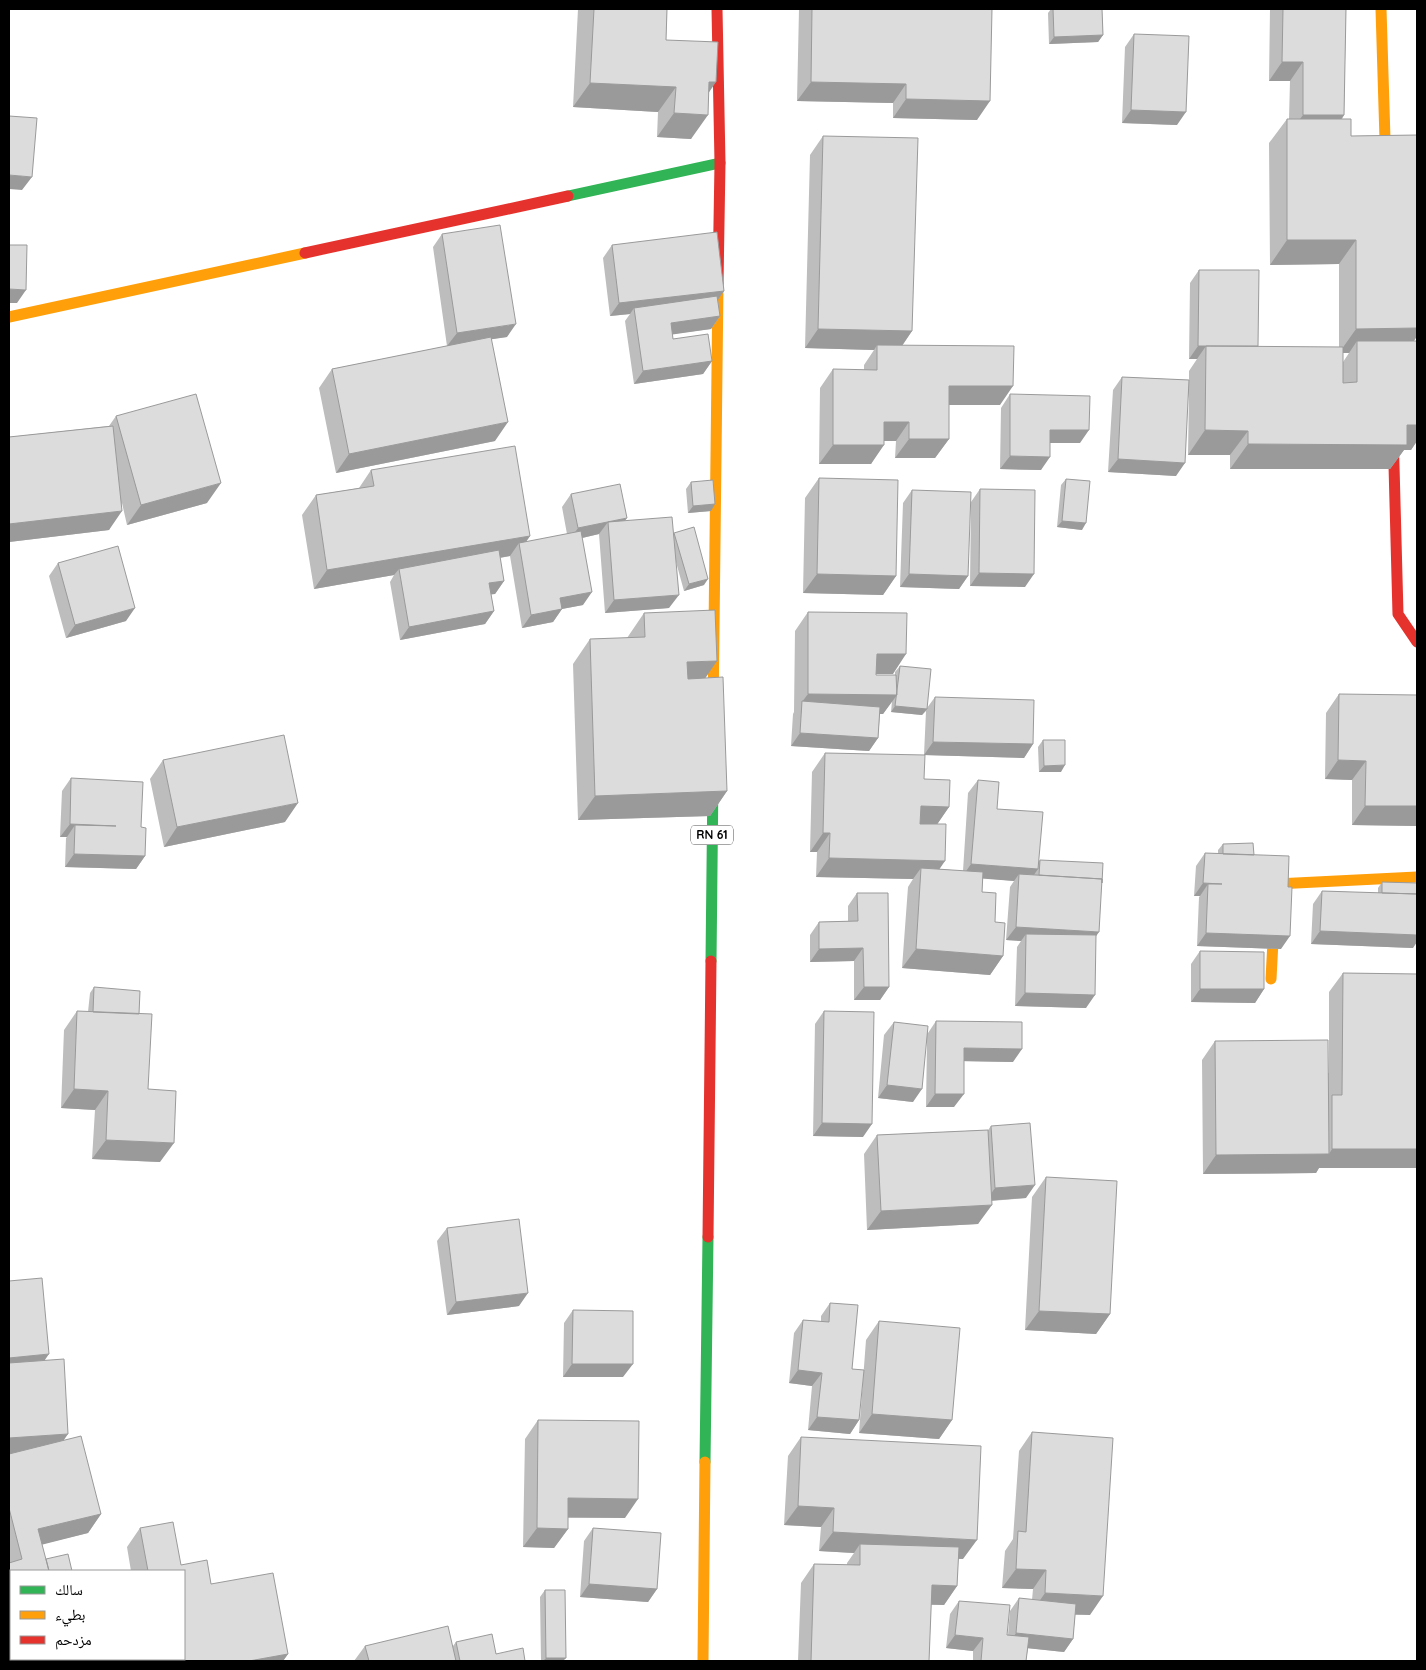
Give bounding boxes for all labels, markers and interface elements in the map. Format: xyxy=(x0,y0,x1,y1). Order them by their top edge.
road number: RN 61 xyxy=(691,826,733,844)
legend xyxy=(10,1570,185,1660)
text: سالك xyxy=(55,1580,83,1599)
text: بطيء xyxy=(55,1605,85,1627)
text: مزدحم xyxy=(55,1630,92,1650)

